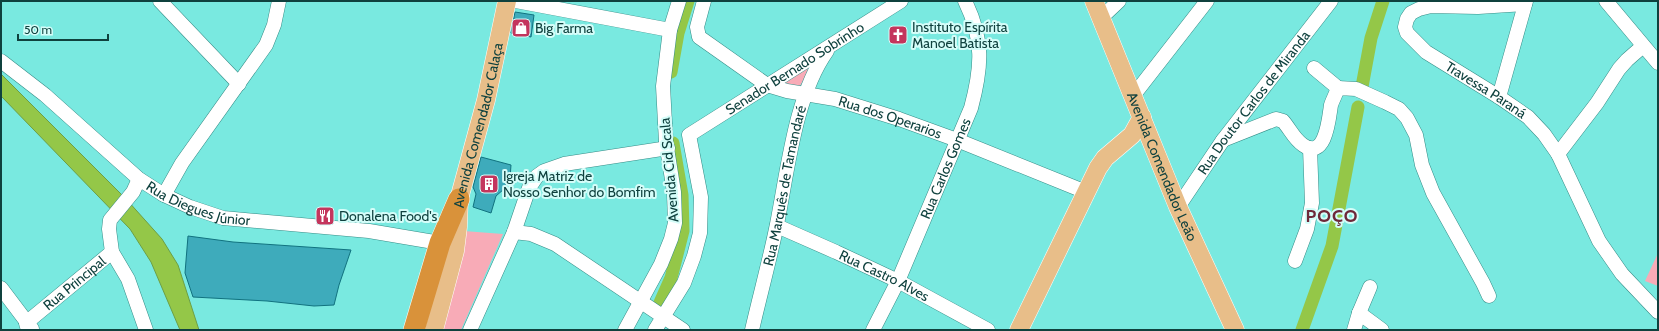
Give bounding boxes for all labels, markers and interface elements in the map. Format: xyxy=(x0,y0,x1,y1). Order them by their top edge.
scale bar xyxy=(18,16,108,42)
shop icon: Big Farma xyxy=(510,17,532,39)
street label: Senador Bernado Sobrinho xyxy=(722,18,868,119)
place label: Instituto Espírita Manoel Batista xyxy=(912,18,1008,52)
place label: Big Farma xyxy=(535,19,593,37)
text: 50 m xyxy=(24,22,52,37)
church icon: Instituto Espírita Manoel Batista xyxy=(887,24,909,46)
street label: Rua Doutor Carlos de Miranda xyxy=(1193,27,1314,178)
street label: Avenida Comendador Calaça xyxy=(450,41,507,208)
street label: Travessa Paraná xyxy=(1442,57,1530,122)
street label: Avenida Comendador Leão xyxy=(1123,89,1202,244)
street label: Rua dos Operarios xyxy=(836,92,944,143)
street label: Rua Marquês de Tamandaré xyxy=(759,103,810,268)
street label: Rua Carlos Gomes xyxy=(916,115,975,222)
street label: Avenida Cid Scala xyxy=(655,117,683,223)
place label: Igreja Matriz de Nosso Senhor do Bomfim xyxy=(503,167,656,201)
building icon: Igreja Matriz de Nosso Senhor do Bomfim xyxy=(478,173,500,195)
street label: Rua Diegues Júnior xyxy=(143,177,251,229)
restaurant icon: Donalena Food's xyxy=(314,205,336,227)
district label: POÇO xyxy=(1306,205,1358,227)
place label: Donalena Food's xyxy=(339,207,438,225)
street label: Rua Castro Alves xyxy=(836,246,932,305)
street label: Rua Principal xyxy=(39,252,110,314)

